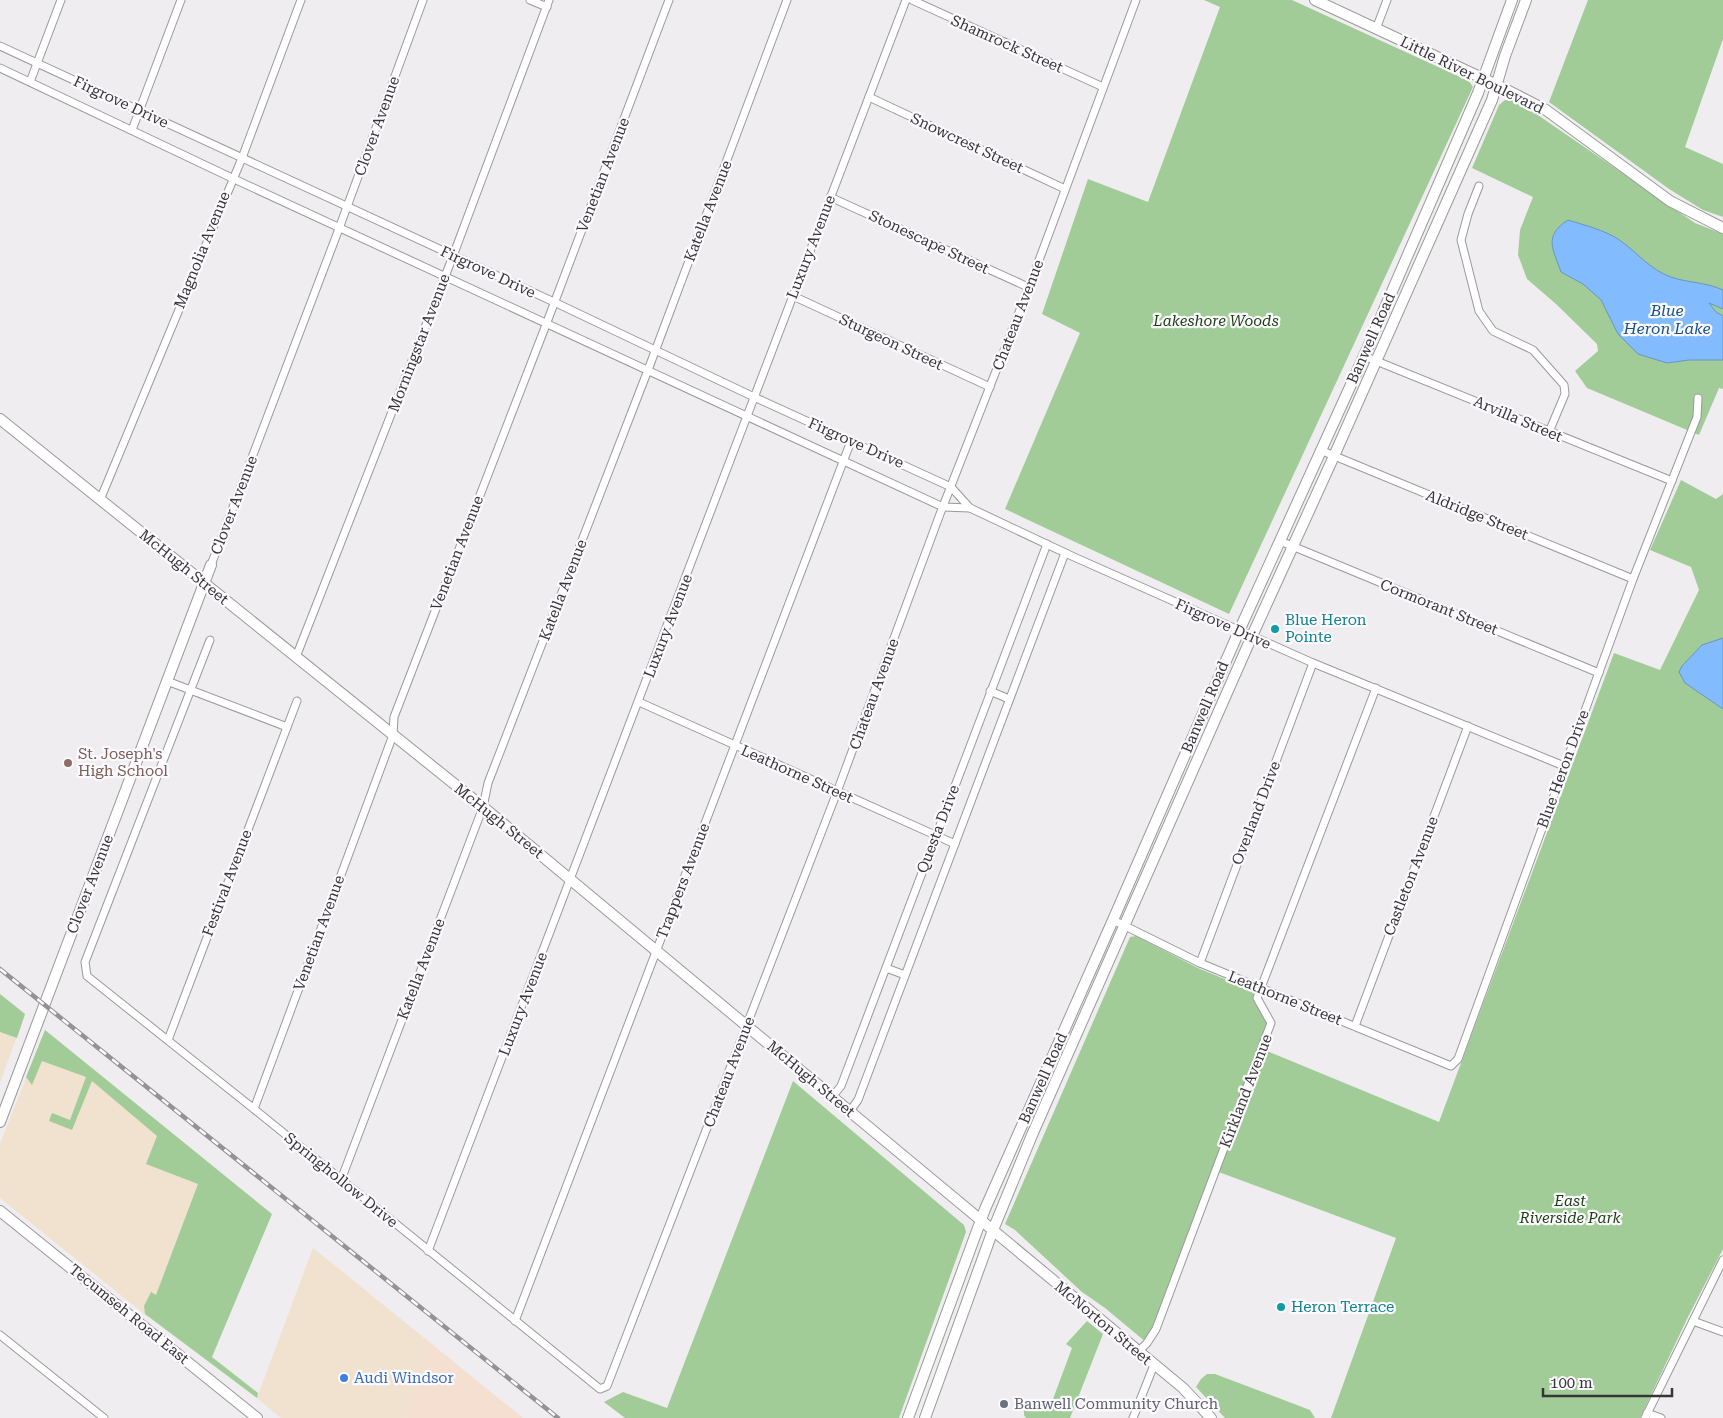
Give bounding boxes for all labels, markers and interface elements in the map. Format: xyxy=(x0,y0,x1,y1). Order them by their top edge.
street label: Shamrock Street xyxy=(948,11,1066,77)
street label: Little River Boulevard xyxy=(1397,32,1547,118)
street label: Firgrove Drive xyxy=(71,72,171,132)
street label: Clover Avenue xyxy=(351,74,403,178)
street label: Snowcrest Street xyxy=(908,109,1027,177)
street label: Venetian Avenue xyxy=(573,115,633,235)
street label: Katella Avenue xyxy=(680,158,736,264)
street label: Magnolia Avenue xyxy=(170,189,234,311)
street label: Luxury Avenue xyxy=(783,193,839,301)
street label: Stonescape Street xyxy=(866,206,992,278)
street label: Firgrove Drive xyxy=(438,242,538,302)
street label: Chateau Avenue xyxy=(989,257,1047,373)
street label: Morningstar Avenue xyxy=(384,271,454,415)
street label: Banwell Road xyxy=(1343,289,1399,386)
water label: Blue Heron Lake xyxy=(1622,301,1711,338)
street label: Sturgeon Street xyxy=(836,310,946,374)
park label: Lakeshore Woods xyxy=(1152,312,1279,330)
street label: Arvilla Street xyxy=(1471,392,1565,446)
street label: Firgrove Drive xyxy=(805,414,907,472)
street label: Clover Avenue xyxy=(207,453,261,557)
street label: Aldridge Street xyxy=(1423,486,1531,544)
street label: Venetian Avenue xyxy=(427,493,487,613)
street label: McHugh Street xyxy=(136,526,232,609)
street label: Katella Avenue xyxy=(535,537,591,643)
street label: Luxury Avenue xyxy=(640,572,696,680)
street label: Cormorant Street xyxy=(1378,575,1501,639)
street label: Firgrove Drive xyxy=(1172,595,1274,653)
place label: Blue Heron Pointe xyxy=(1285,611,1367,646)
marker: Blue Heron Pointe xyxy=(1269,623,1281,635)
street label: Chateau Avenue xyxy=(846,636,902,752)
street label: Banwell Road xyxy=(1178,658,1233,755)
street label: Blue Heron Drive xyxy=(1533,707,1593,831)
street label: Leathorne Street xyxy=(738,741,856,807)
place label: St. Joseph's High School xyxy=(78,745,168,780)
marker: St. Joseph's High School xyxy=(62,757,74,769)
street label: Overland Drive xyxy=(1228,759,1284,867)
street label: McHugh Street xyxy=(451,780,547,863)
street label: Questa Drive xyxy=(913,782,963,876)
street label: Castleton Avenue xyxy=(1380,814,1442,938)
street label: Trappers Avenue xyxy=(653,820,713,942)
street label: Festival Avenue xyxy=(198,827,256,939)
street label: Clover Avenue xyxy=(63,832,117,936)
street label: Venetian Avenue xyxy=(290,873,348,993)
street label: Katella Avenue xyxy=(393,916,449,1022)
street label: Luxury Avenue xyxy=(495,950,551,1058)
street label: Leathorne Street xyxy=(1226,967,1345,1029)
street label: Chateau Avenue xyxy=(700,1014,758,1130)
street label: Banwell Road xyxy=(1015,1029,1071,1126)
street label: Kirkland Avenue xyxy=(1216,1031,1276,1151)
street label: McHugh Street xyxy=(763,1037,859,1121)
street label: Springhollow Drive xyxy=(281,1129,401,1231)
park label: East Riverside Park xyxy=(1518,1192,1621,1227)
street label: Tecumseh Road East xyxy=(66,1260,193,1368)
street label: McNorton Street xyxy=(1051,1277,1155,1369)
place label: Heron Terrace xyxy=(1291,1298,1394,1316)
marker: Heron Terrace xyxy=(1275,1301,1287,1313)
scale bar xyxy=(1543,1366,1672,1398)
place label: Audi Windsor xyxy=(354,1369,454,1387)
marker: Audi Windsor xyxy=(338,1372,350,1384)
text: 100 m xyxy=(1550,1374,1593,1392)
place label: Banwell Community Church xyxy=(1014,1395,1218,1413)
marker: Banwell Community Church xyxy=(998,1398,1010,1410)

